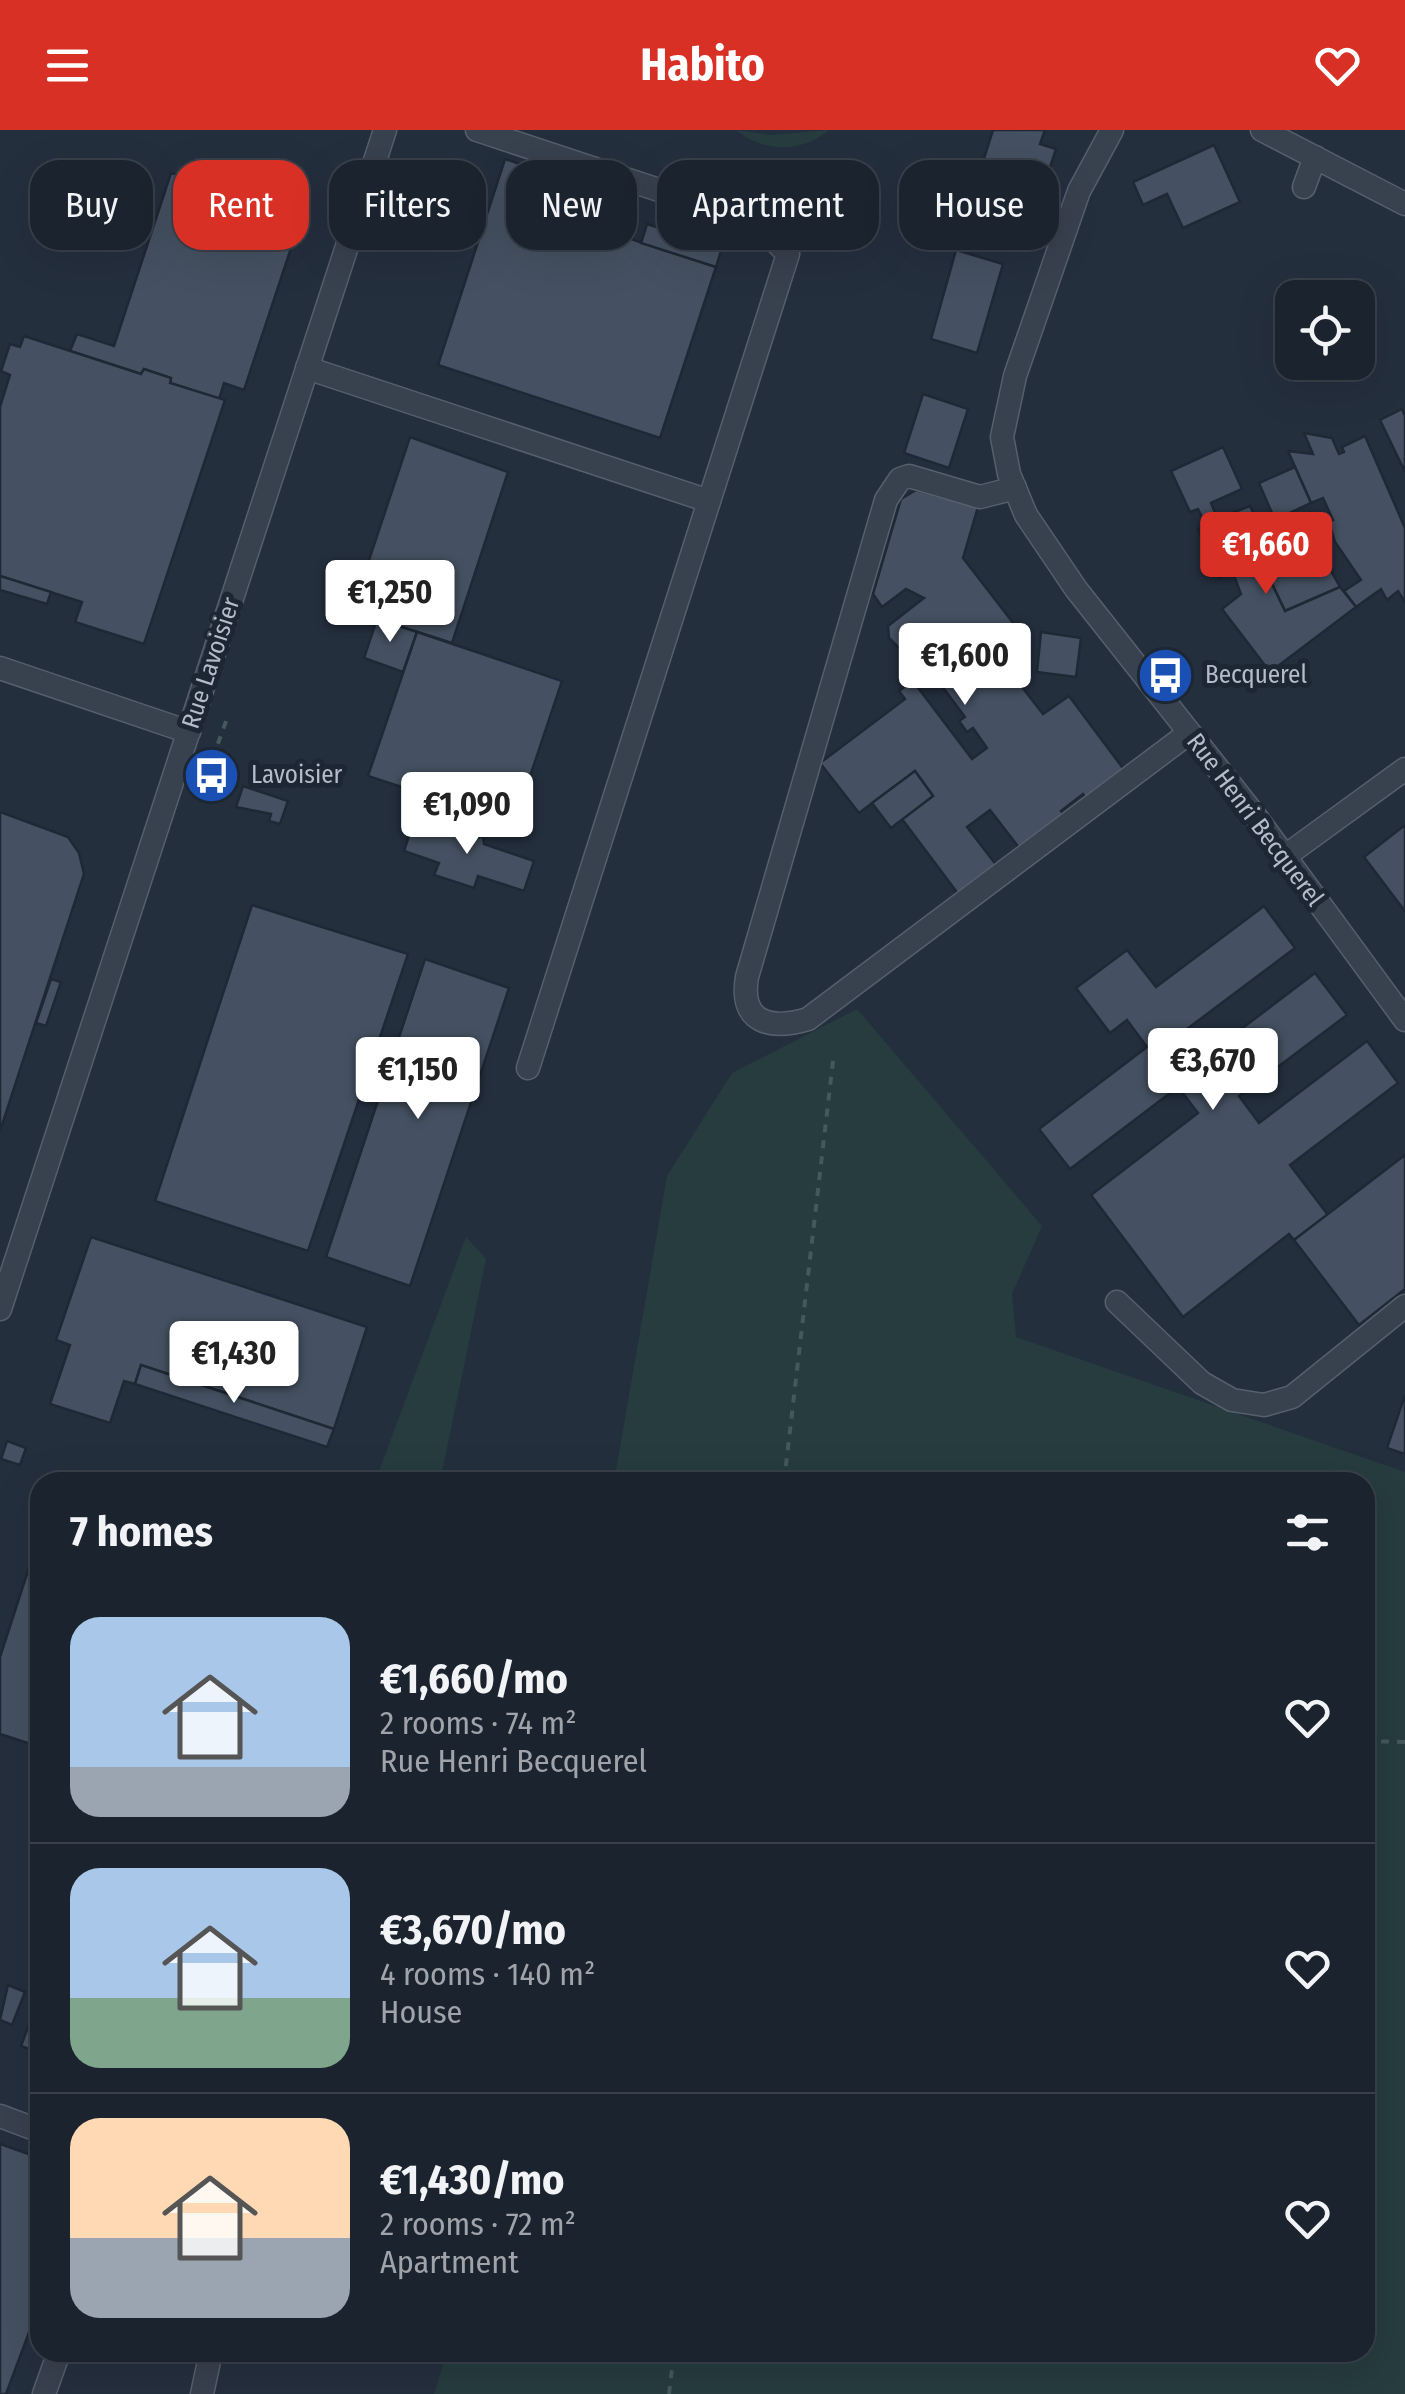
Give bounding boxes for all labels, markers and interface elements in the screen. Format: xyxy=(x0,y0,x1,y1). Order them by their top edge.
icon: menu xyxy=(40,38,95,93)
text: Habito xyxy=(640,38,765,92)
icon: heart xyxy=(1310,38,1365,93)
chip: Buy xyxy=(30,160,153,250)
chip: Rent xyxy=(173,160,309,250)
chip: Filters xyxy=(329,160,486,250)
chip: New xyxy=(506,160,637,250)
chip: Apartment xyxy=(657,160,879,250)
chip: House xyxy=(899,160,1059,250)
map controls xyxy=(1275,280,1375,380)
button: locate xyxy=(1275,280,1375,380)
pin: €1,660 xyxy=(1185,512,1347,597)
text: €1,660 xyxy=(1222,525,1310,563)
pin: €1,250 xyxy=(309,560,471,645)
text: €1,250 xyxy=(348,573,432,611)
street label: Rue Lavoisier xyxy=(176,593,246,732)
pin: €1,600 xyxy=(884,623,1046,708)
text: €1,600 xyxy=(921,636,1009,674)
bus stop icon: Becquerel xyxy=(1136,645,1196,705)
place label: Becquerel xyxy=(1205,660,1307,690)
street label: Rue Henri Becquerel xyxy=(1180,728,1330,913)
bus stop icon: Lavoisier xyxy=(182,745,242,805)
place label: Lavoisier xyxy=(251,760,343,790)
pin: €1,090 xyxy=(386,772,548,857)
text: €1,090 xyxy=(423,785,511,823)
pin: €3,670 xyxy=(1132,1028,1294,1113)
pin: €1,150 xyxy=(337,1037,499,1122)
text: €3,670 xyxy=(1170,1041,1256,1079)
text: €1,150 xyxy=(378,1050,458,1088)
pin: €1,430 xyxy=(153,1321,315,1406)
text: €1,430 xyxy=(192,1334,276,1372)
icon: filters xyxy=(1280,1505,1335,1560)
text: 7 homes xyxy=(70,1507,213,1557)
text: €1,660/mo xyxy=(380,1654,568,1704)
icon: home xyxy=(150,1657,270,1777)
icon: heart xyxy=(1280,1690,1335,1745)
text: 2 rooms · 74 m² xyxy=(380,1704,577,1742)
text: Rue Henri Becquerel xyxy=(380,1742,647,1780)
text: €3,670/mo xyxy=(380,1905,566,1955)
icon: home xyxy=(150,1908,270,2028)
icon: heart xyxy=(1280,1941,1335,1996)
text: 4 rooms · 140 m² xyxy=(380,1955,595,1993)
text: House xyxy=(380,1993,462,2031)
text: €1,430/mo xyxy=(380,2155,564,2205)
icon: home xyxy=(150,2158,270,2278)
icon: heart xyxy=(1280,2191,1335,2246)
text: 2 rooms · 72 m² xyxy=(380,2205,576,2243)
text: Apartment xyxy=(380,2243,519,2281)

